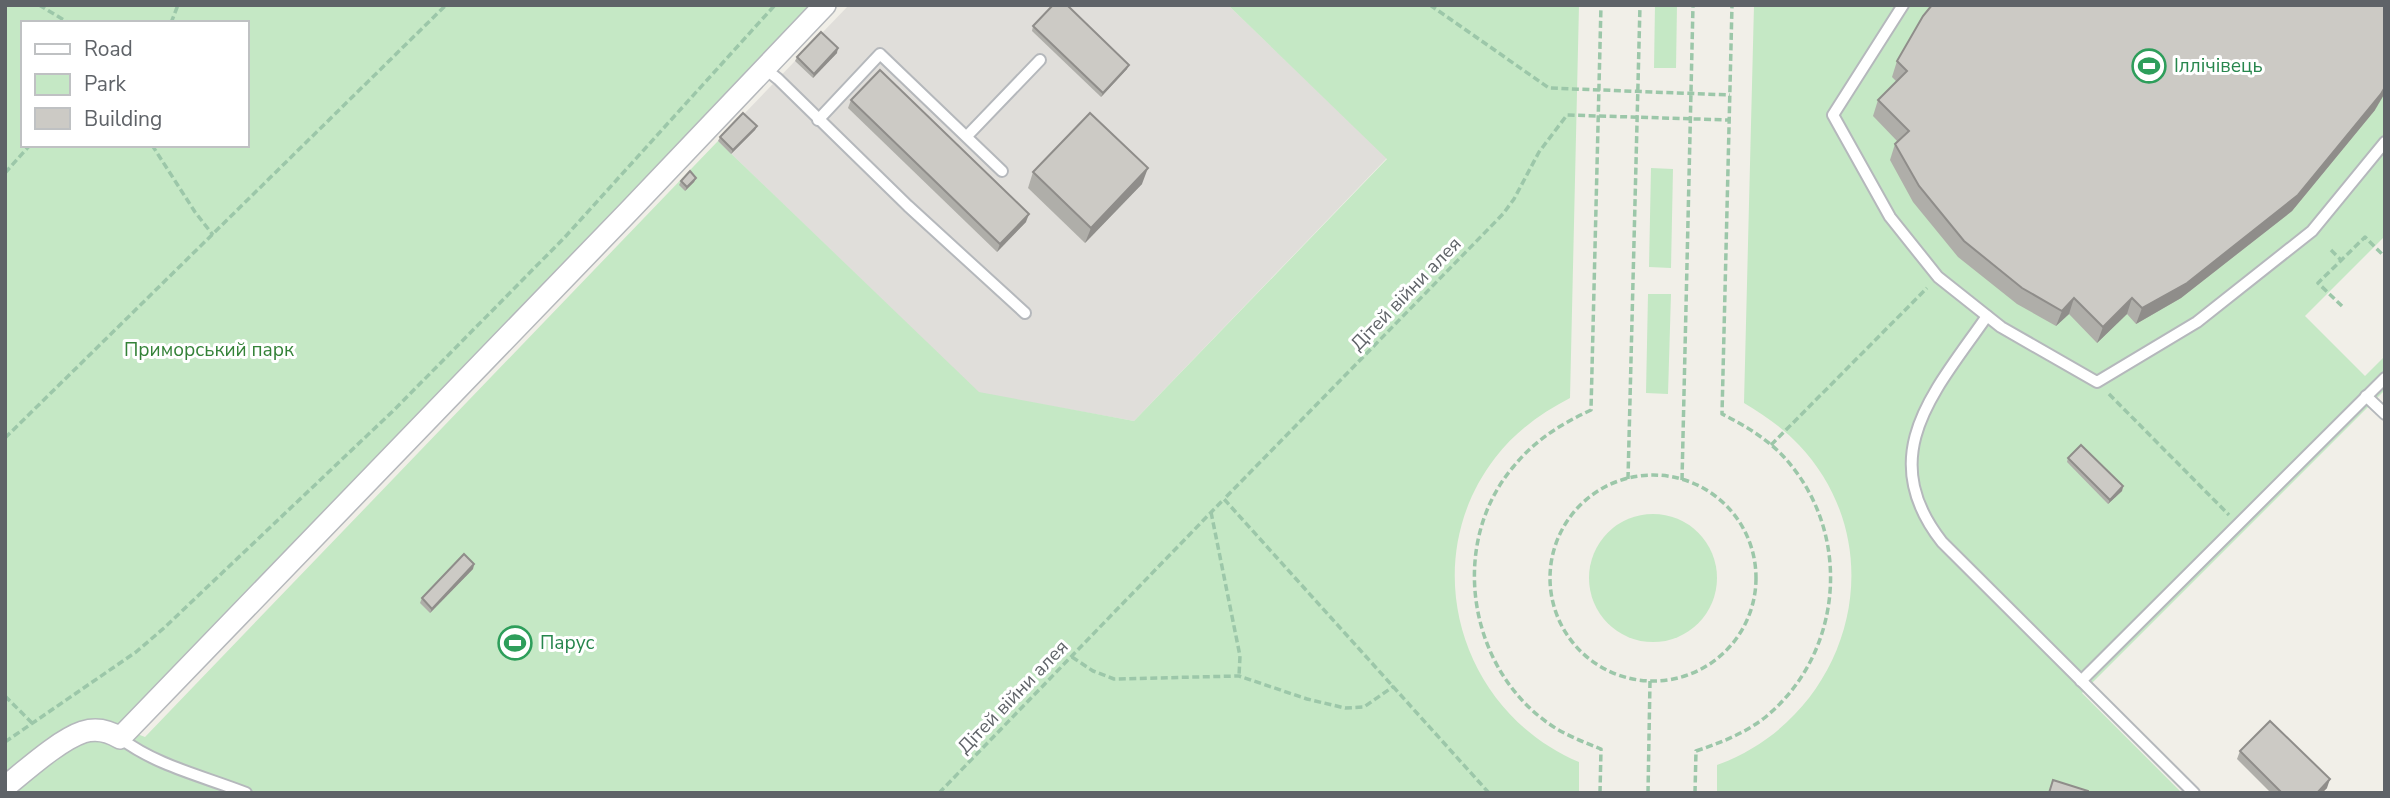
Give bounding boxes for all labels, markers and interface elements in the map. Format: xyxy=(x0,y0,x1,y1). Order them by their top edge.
legend xyxy=(21,21,248,147)
text: Road xyxy=(84,35,133,63)
sports icon: Іллічівець xyxy=(2130,47,2168,85)
place label: Іллічівець xyxy=(2174,53,2263,79)
text: Park xyxy=(84,70,126,98)
text: Building xyxy=(84,105,162,133)
street label: Дітей війни алея xyxy=(1345,231,1467,357)
park label: Приморський парк xyxy=(124,337,294,363)
sports icon: Парус xyxy=(496,624,534,662)
place label: Парус xyxy=(540,630,595,656)
street label: Дітей війни алея xyxy=(952,634,1074,760)

